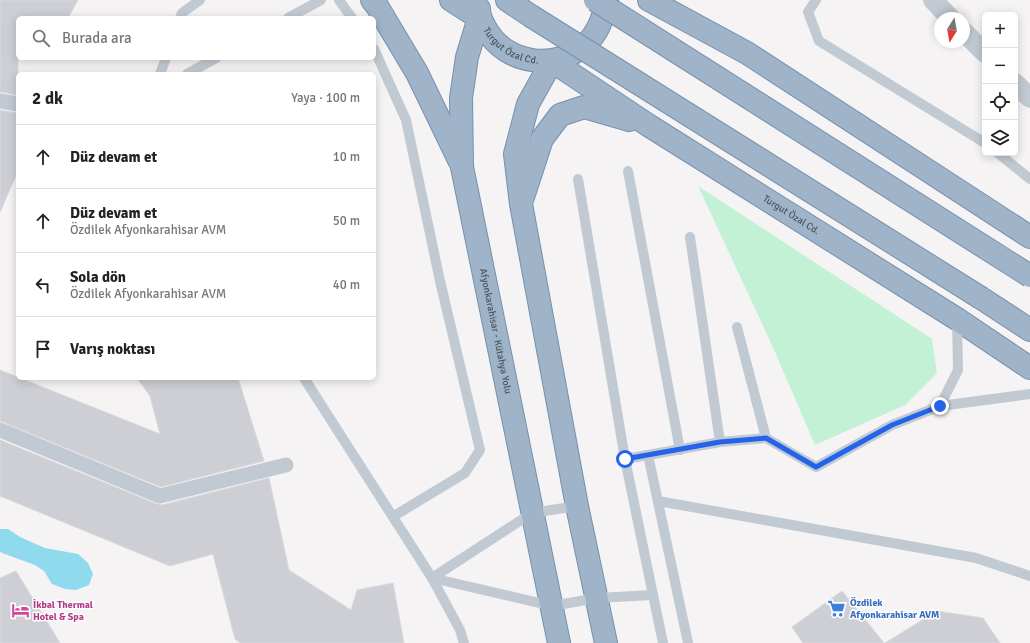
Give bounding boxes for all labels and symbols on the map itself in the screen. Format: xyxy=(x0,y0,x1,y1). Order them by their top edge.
north arrow xyxy=(934,12,970,48)
street label: Turgut Özal Cd. xyxy=(480,25,539,67)
street label: Turgut Özal Cd. xyxy=(761,193,822,237)
street label: Afyonkarahisar - Kütahya Yolu xyxy=(477,267,514,395)
route end xyxy=(931,397,949,415)
route start xyxy=(616,450,634,468)
place label: Özdilek Afyonkarahisar AVM xyxy=(850,596,939,621)
place label: İkbal Thermal Hotel & Spa xyxy=(33,598,93,623)
supermarket icon: Özdilek Afyonkarahisar AVM xyxy=(827,599,847,619)
hotel icon: İkbal Thermal Hotel & Spa xyxy=(10,601,30,621)

